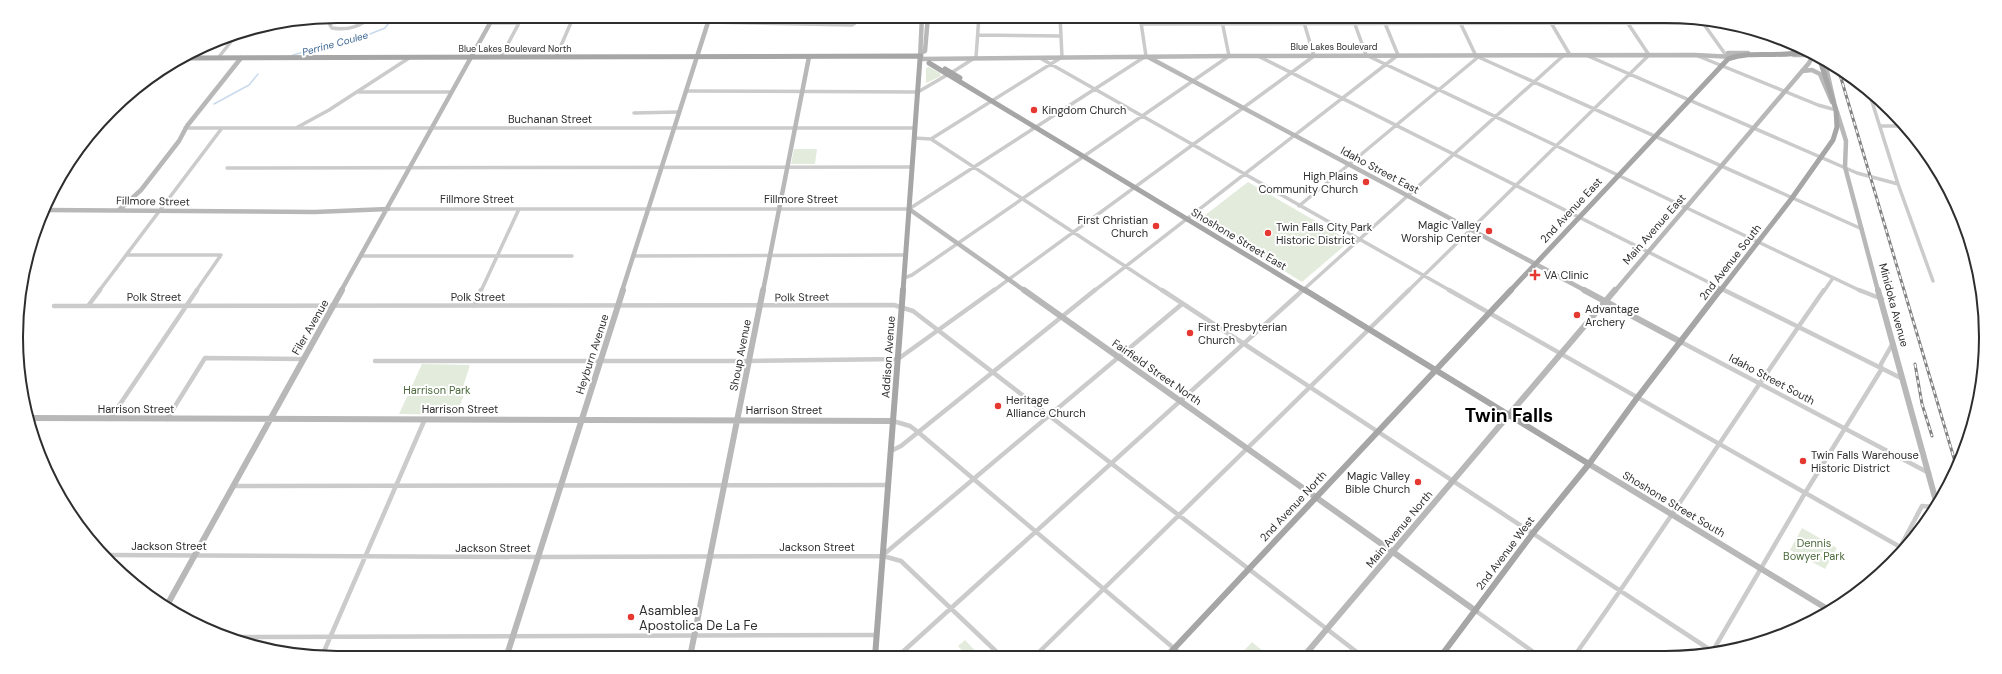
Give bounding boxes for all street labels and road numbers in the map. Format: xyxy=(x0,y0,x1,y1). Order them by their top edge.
street label: Blue Lakes Boulevard xyxy=(1290,41,1378,53)
street label: Blue Lakes Boulevard North xyxy=(458,43,572,55)
street label: Buchanan Street xyxy=(508,112,592,126)
street label: Idaho Street East xyxy=(1338,143,1422,197)
street label: 2nd Avenue East xyxy=(1537,174,1605,246)
street label: Main Avenue East xyxy=(1619,191,1689,267)
street label: Fillmore Street xyxy=(440,192,514,206)
street label: Fillmore Street xyxy=(764,192,838,206)
street label: Fillmore Street xyxy=(116,193,190,209)
street label: Shoshone Street East xyxy=(1189,205,1289,273)
street label: 2nd Avenue South xyxy=(1696,221,1764,303)
street label: Minidoka Avenue xyxy=(1876,262,1912,348)
street label: Polk Street xyxy=(127,290,181,304)
street label: Polk Street xyxy=(451,290,505,304)
street label: Polk Street xyxy=(775,290,829,304)
street label: Filer Avenue xyxy=(289,297,331,357)
street label: Heyburn Avenue xyxy=(572,312,612,396)
street label: Addison Avenue xyxy=(878,316,898,398)
street label: Shoup Avenue xyxy=(726,318,754,392)
street label: Fairfield Street North xyxy=(1110,336,1204,408)
street label: Idaho Street South xyxy=(1727,350,1817,408)
street label: Harrison Street xyxy=(98,402,174,416)
street label: Harrison Street xyxy=(422,402,498,416)
street label: Harrison Street xyxy=(746,403,822,417)
street label: 2nd Avenue North xyxy=(1257,468,1329,544)
street label: Shoshone Street South xyxy=(1620,468,1728,540)
street label: Main Avenue North xyxy=(1363,488,1435,570)
street label: 2nd Avenue West xyxy=(1473,513,1537,593)
street label: Jackson Street xyxy=(131,539,207,553)
street label: Jackson Street xyxy=(779,540,855,554)
street label: Jackson Street xyxy=(455,541,531,555)

